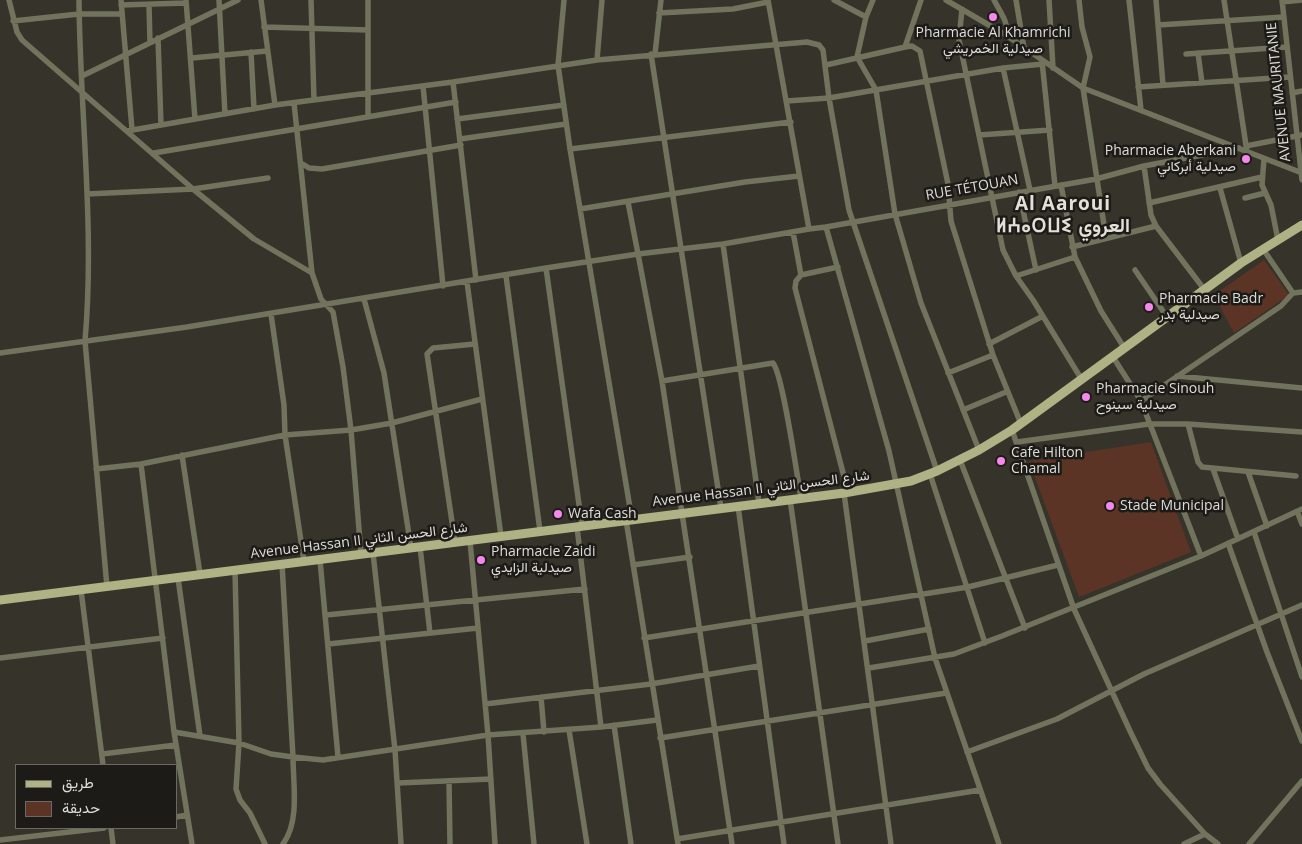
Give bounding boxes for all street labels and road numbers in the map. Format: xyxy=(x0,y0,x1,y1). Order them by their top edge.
street label: AVENUE MAURITANIE xyxy=(1263,21,1295,163)
street label: RUE TÉTOUAN xyxy=(924,172,1020,204)
street label: Avenue Hassan II شارع الحسن الثاني xyxy=(651,467,871,511)
street label: Avenue Hassan II شارع الحسن الثاني xyxy=(249,519,469,563)

